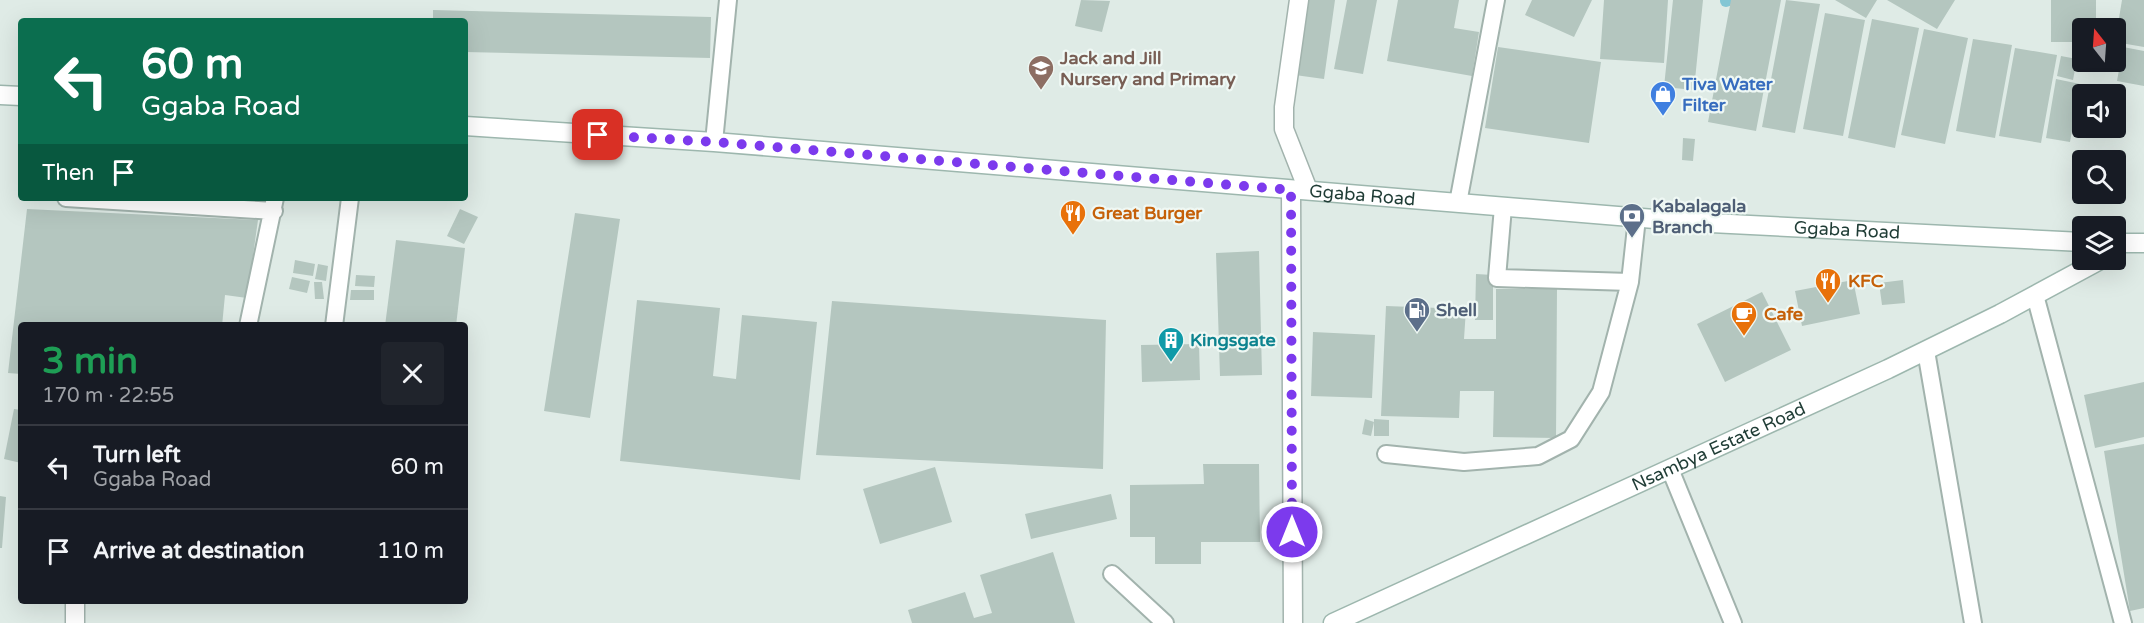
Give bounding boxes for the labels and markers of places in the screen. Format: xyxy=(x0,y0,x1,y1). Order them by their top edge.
place label: Jack and Jill Nursery and Primary xyxy=(1059,47,1236,90)
school or university icon: Jack and Jill Nursery and Primary xyxy=(1026,53,1056,91)
place label: Tiva Water Filter xyxy=(1681,73,1774,116)
shop icon: Tiva Water Filter xyxy=(1648,79,1678,117)
pin xyxy=(572,109,623,160)
place label: Kabalagala Branch xyxy=(1652,195,1746,238)
restaurant icon: Great Burger xyxy=(1058,198,1088,236)
bank icon: Kabalagala Branch xyxy=(1617,201,1647,239)
place label: Great Burger xyxy=(1092,202,1203,224)
restaurant icon: KFC xyxy=(1813,266,1843,304)
place label: KFC xyxy=(1848,270,1884,292)
fuel station icon: Shell xyxy=(1402,295,1432,333)
place label: Shell xyxy=(1436,299,1477,321)
cafe icon: Cafe xyxy=(1729,299,1759,337)
place label: Cafe xyxy=(1764,303,1803,325)
building icon: Kingsgate xyxy=(1156,325,1186,363)
place label: Kingsgate xyxy=(1190,329,1276,351)

